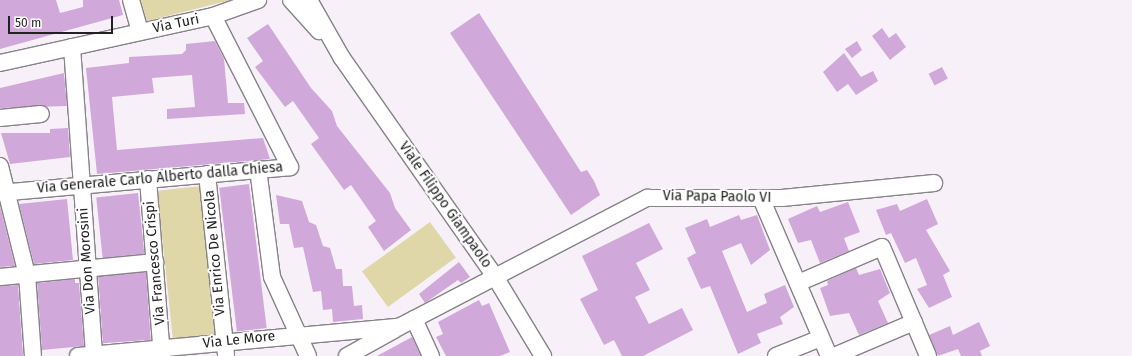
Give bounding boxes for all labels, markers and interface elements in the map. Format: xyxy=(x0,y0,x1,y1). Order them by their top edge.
scale bar xyxy=(10,8,115,34)
street label: Via Turi xyxy=(151,11,201,37)
text: 50 m xyxy=(15,16,41,30)
street label: Viale Filippo Giampaolo xyxy=(395,139,495,271)
street label: Via Generale Carlo Alberto dalla Chiesa xyxy=(36,159,284,197)
street label: Via Papa Paolo VI xyxy=(663,188,771,206)
street label: Via Enrico De Nicola xyxy=(201,189,229,317)
street label: Via Francesco Crispi xyxy=(141,200,169,326)
street label: Via Don Morosini xyxy=(75,207,99,315)
street label: Via Le More xyxy=(202,328,276,352)

